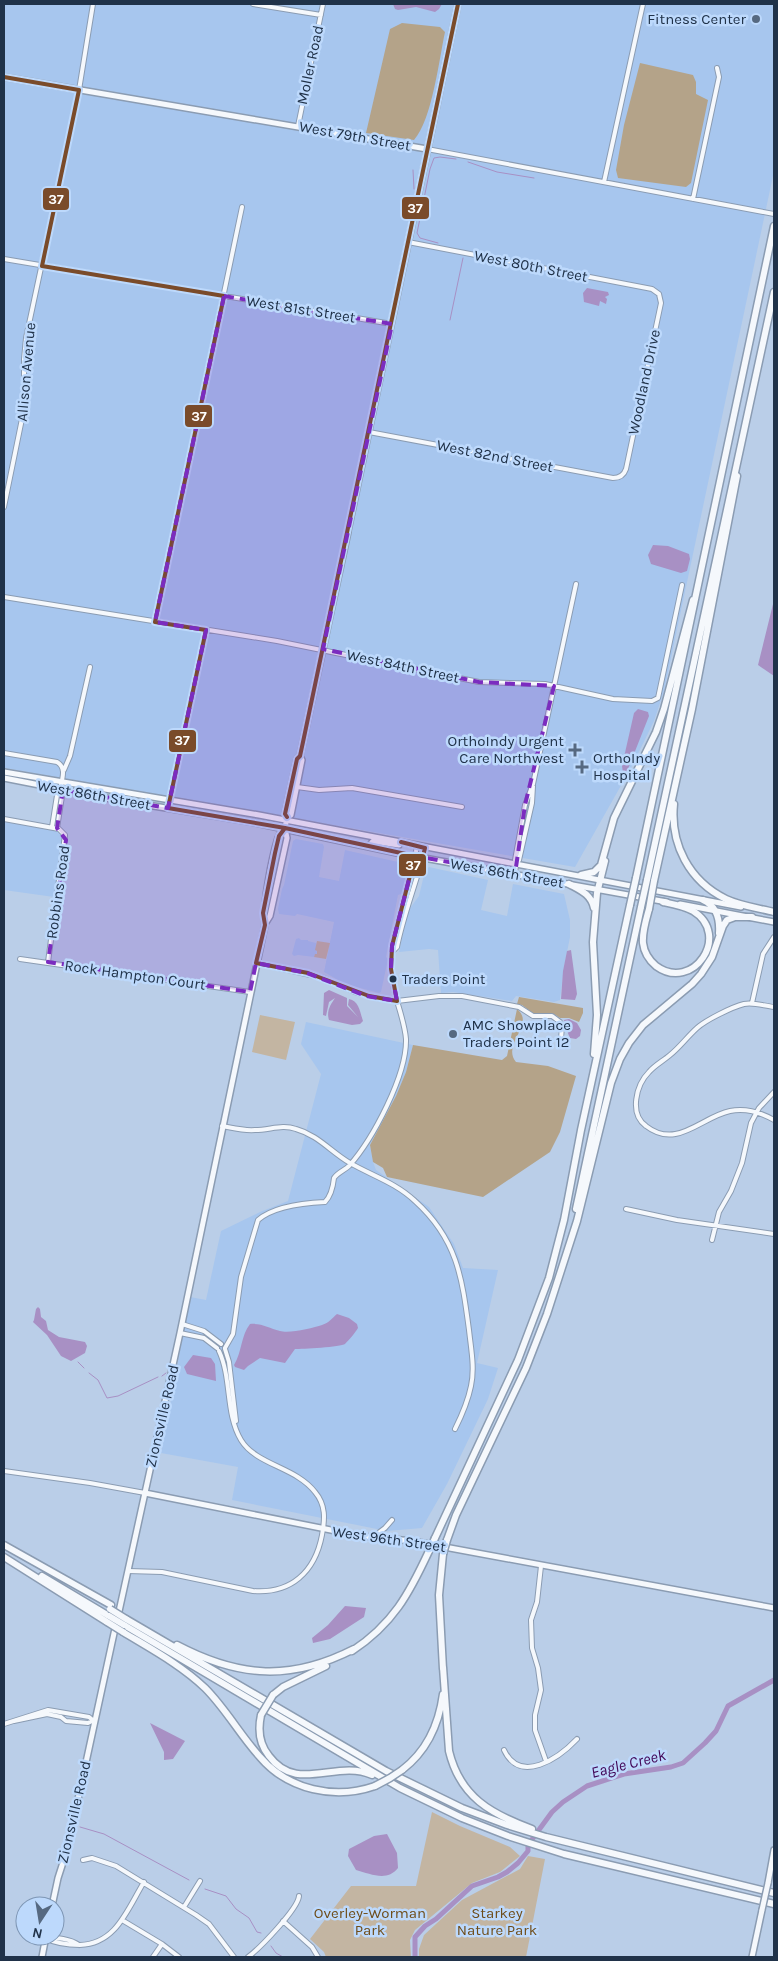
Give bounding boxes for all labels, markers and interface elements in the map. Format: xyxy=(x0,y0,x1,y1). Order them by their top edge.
place label: Fitness Center xyxy=(647,10,747,28)
marker: Fitness Center xyxy=(750,13,762,25)
street label: Moller Road xyxy=(293,24,327,106)
street label: West 79th Street xyxy=(298,117,413,155)
line badge: 37 xyxy=(42,187,70,211)
text: 37 xyxy=(48,191,64,208)
line badge: 37 xyxy=(401,196,430,220)
text: 37 xyxy=(407,200,423,217)
street label: West 80th Street xyxy=(473,246,590,286)
street label: West 81st Street xyxy=(245,291,357,327)
street label: Allison Avenue xyxy=(13,322,39,422)
street label: Woodland Drive xyxy=(624,328,664,436)
line badge: 37 xyxy=(184,404,213,428)
text: 37 xyxy=(191,408,207,425)
street label: West 82nd Street xyxy=(435,436,555,476)
street label: West 84th Street xyxy=(345,645,461,687)
line badge: 37 xyxy=(168,729,197,753)
text: 37 xyxy=(174,732,190,749)
place label: OrthoIndy Urgent Care Northwest xyxy=(447,732,564,767)
marker: OrthoIndy Urgent Care Northwest xyxy=(568,743,582,757)
place label: OrthoIndy Hospital xyxy=(593,749,660,784)
marker: OrthoIndy Hospital xyxy=(575,760,589,774)
street label: West 86th Street xyxy=(36,776,153,814)
street label: Robbins Road xyxy=(42,844,74,940)
line badge: 37 xyxy=(398,853,427,877)
street label: West 86th Street xyxy=(449,854,566,892)
text: 37 xyxy=(405,857,421,874)
street label: Rock Hampton Court xyxy=(63,956,207,994)
place label: Traders Point xyxy=(402,971,485,988)
marker: Traders Point xyxy=(388,974,398,984)
place label: AMC Showplace Traders Point 12 xyxy=(463,1016,571,1051)
marker: AMC Showplace Traders Point 12 xyxy=(447,1028,459,1040)
street label: Zionsville Road xyxy=(141,1363,183,1469)
street label: West 96th Street xyxy=(331,1522,447,1556)
water label: Eagle Creek xyxy=(589,1745,668,1782)
street label: Zionsville Road xyxy=(53,1759,95,1865)
north arrow xyxy=(15,1896,65,1946)
park label: Overley-Worman Park xyxy=(314,1904,426,1939)
park label: Starkey Nature Park xyxy=(457,1904,537,1939)
text: N xyxy=(31,1924,44,1943)

